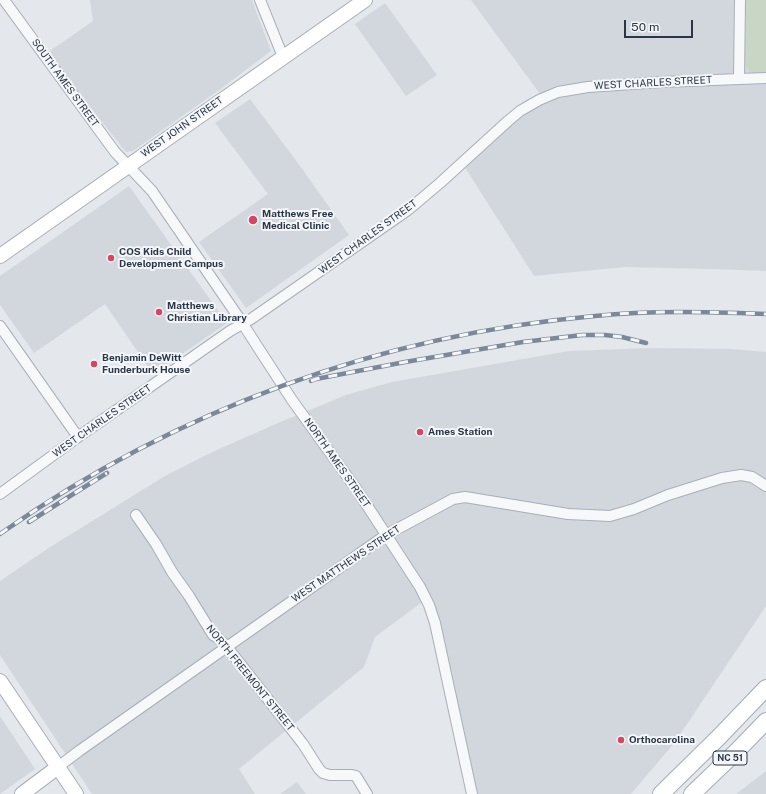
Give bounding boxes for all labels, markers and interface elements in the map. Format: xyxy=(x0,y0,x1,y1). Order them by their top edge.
scale bar xyxy=(626,12,695,38)
text: 50 m xyxy=(631,20,659,34)
street label: SOUTH AMES STREET xyxy=(29,37,101,129)
street label: WEST CHARLES STREET xyxy=(594,74,712,92)
street label: WEST JOHN STREET xyxy=(139,94,225,160)
street label: WEST CHARLES STREET xyxy=(317,197,419,277)
place label: Matthews Free Medical Clinic xyxy=(262,208,333,232)
marker: Matthews Free Medical Clinic xyxy=(247,214,259,226)
place label: COS Kids Child Development Campus xyxy=(119,246,223,270)
marker: COS Kids Child Development Campus xyxy=(106,253,116,263)
place label: Matthews Christian Library xyxy=(167,300,247,324)
marker: Matthews Christian Library xyxy=(154,307,164,317)
place label: Benjamin DeWitt Funderburk House xyxy=(102,352,190,376)
marker: Benjamin DeWitt Funderburk House xyxy=(89,359,99,369)
street label: WEST CHARLES STREET xyxy=(50,382,154,460)
street label: NORTH AMES STREET xyxy=(301,416,373,510)
place label: Ames Station xyxy=(428,426,492,438)
marker: Ames Station xyxy=(415,427,425,437)
street label: WEST MATTHEWS STREET xyxy=(290,523,402,605)
street label: NORTH FREEMONT STREET xyxy=(204,623,296,733)
place label: Orthocarolina xyxy=(629,734,695,746)
marker: Orthocarolina xyxy=(616,735,626,745)
road number: NC 51 xyxy=(713,751,747,765)

